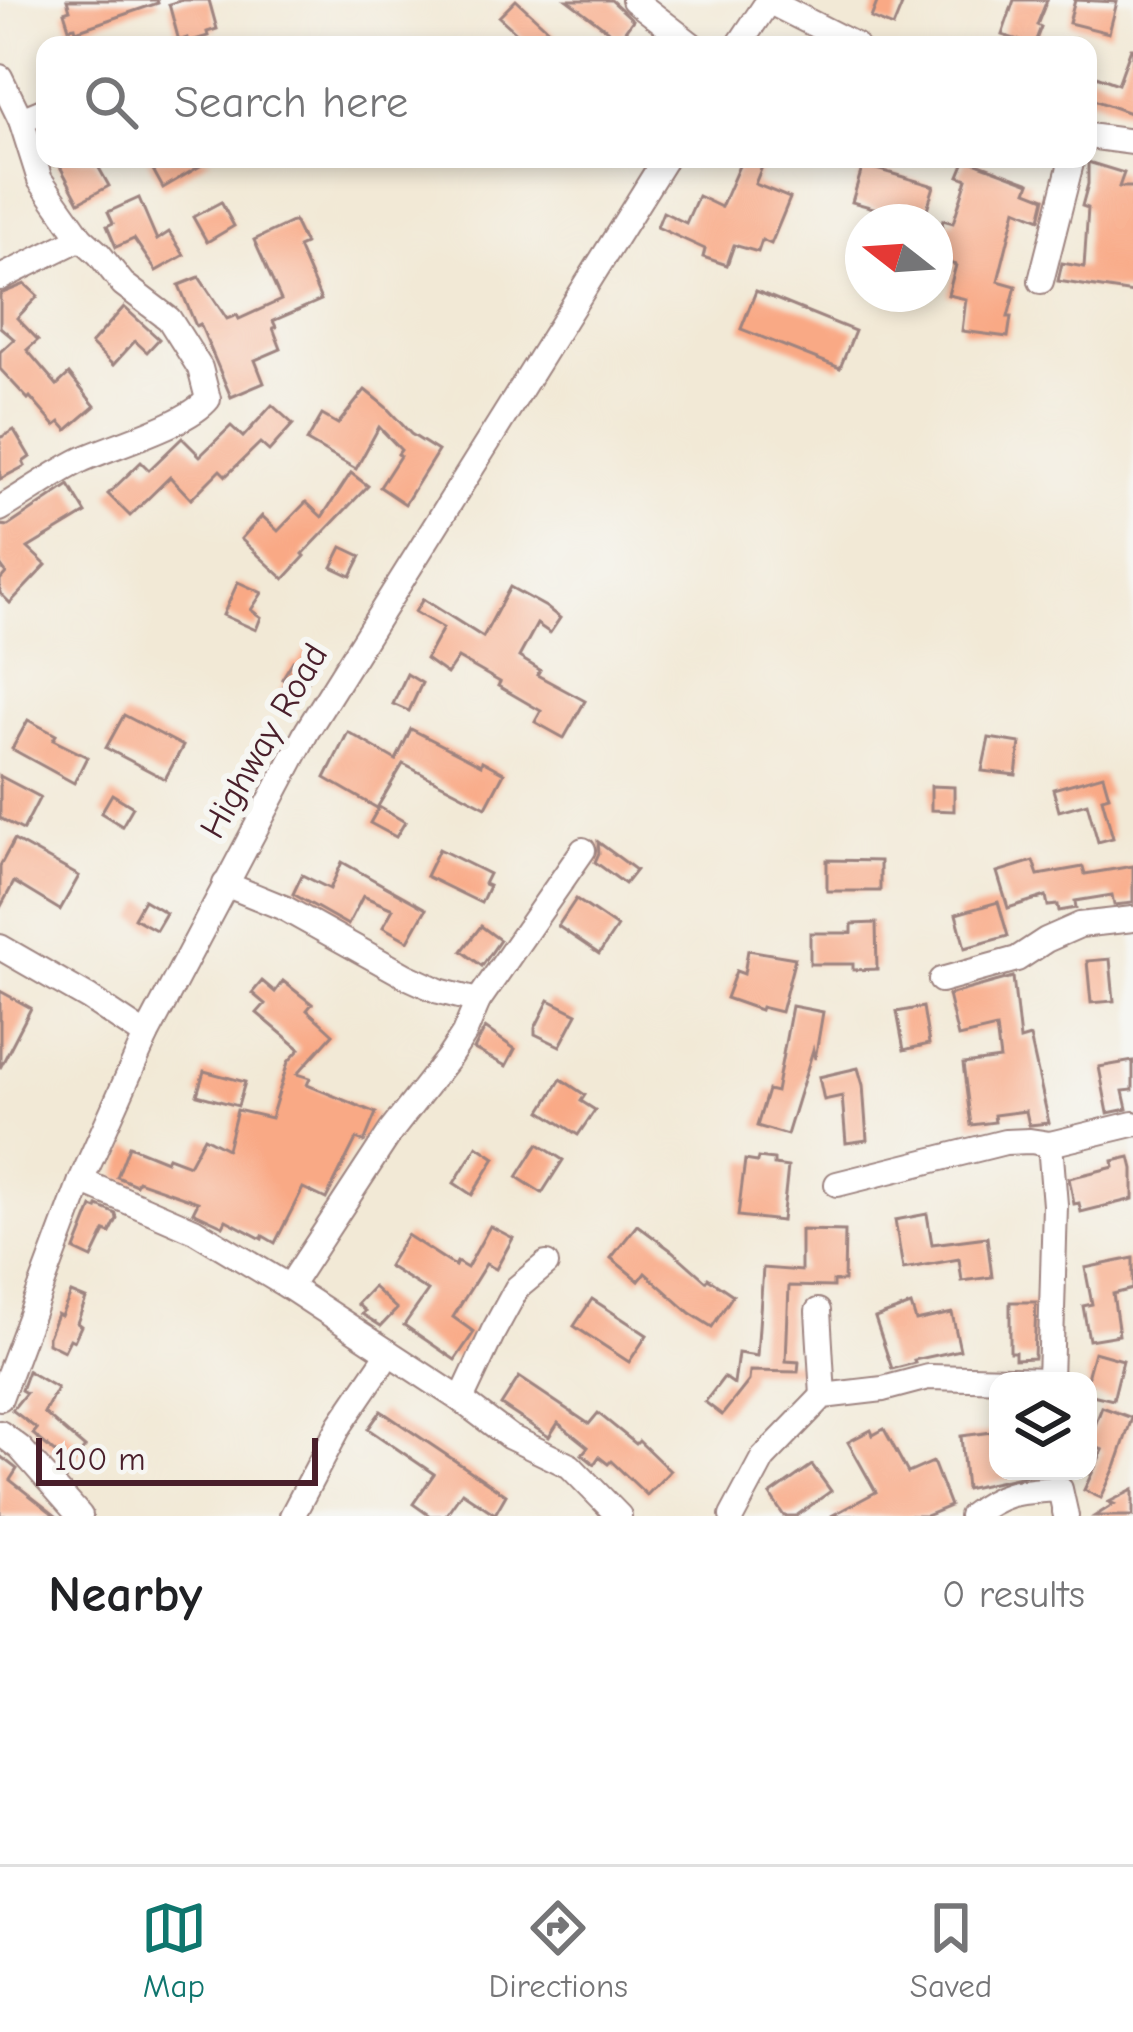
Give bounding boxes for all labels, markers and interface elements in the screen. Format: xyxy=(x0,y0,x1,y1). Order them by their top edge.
search box xyxy=(36,36,1097,168)
icon: search xyxy=(78,69,144,135)
text: Search here xyxy=(174,76,408,128)
north arrow xyxy=(845,204,953,312)
street label: Highway Road xyxy=(192,636,336,846)
map controls xyxy=(989,1372,1097,1480)
button: layers xyxy=(989,1372,1097,1480)
scale bar xyxy=(36,1432,318,1485)
text: 100 m xyxy=(54,1440,146,1478)
text: Nearby xyxy=(48,1565,202,1624)
text: 0 results xyxy=(942,1572,1085,1617)
tab: Map xyxy=(141,1895,207,2005)
tab: Directions xyxy=(489,1895,628,2005)
tab: Saved xyxy=(910,1895,992,2005)

